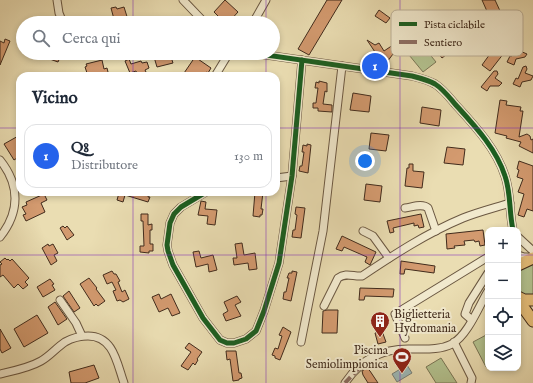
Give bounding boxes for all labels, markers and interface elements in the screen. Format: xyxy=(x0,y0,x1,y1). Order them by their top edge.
legend xyxy=(391,10,523,56)
search box xyxy=(16,16,280,60)
text: Pista ciclabile xyxy=(424,18,485,32)
icon: search xyxy=(30,27,52,49)
text: Cerca qui xyxy=(62,29,121,48)
text: Sentiero xyxy=(424,36,462,50)
pin: 1 xyxy=(362,51,388,81)
text: Vicino xyxy=(32,88,78,109)
text: Q8 xyxy=(71,138,89,157)
text: 1 xyxy=(44,148,48,165)
text: 130 m xyxy=(234,148,263,165)
your location xyxy=(355,151,375,171)
text: Distributore xyxy=(71,157,138,174)
map controls xyxy=(485,227,521,371)
button: + xyxy=(485,227,521,263)
button: − xyxy=(485,263,521,299)
button: locate xyxy=(485,299,521,335)
place label: Biglietteria Hydromania xyxy=(394,307,457,336)
building icon: Biglietteria Hydromania xyxy=(369,310,391,338)
button: layers xyxy=(485,335,521,371)
place label: Piscina Semiolimpionica xyxy=(306,343,389,373)
sports icon: Piscina Semiolimpionica xyxy=(391,346,413,374)

